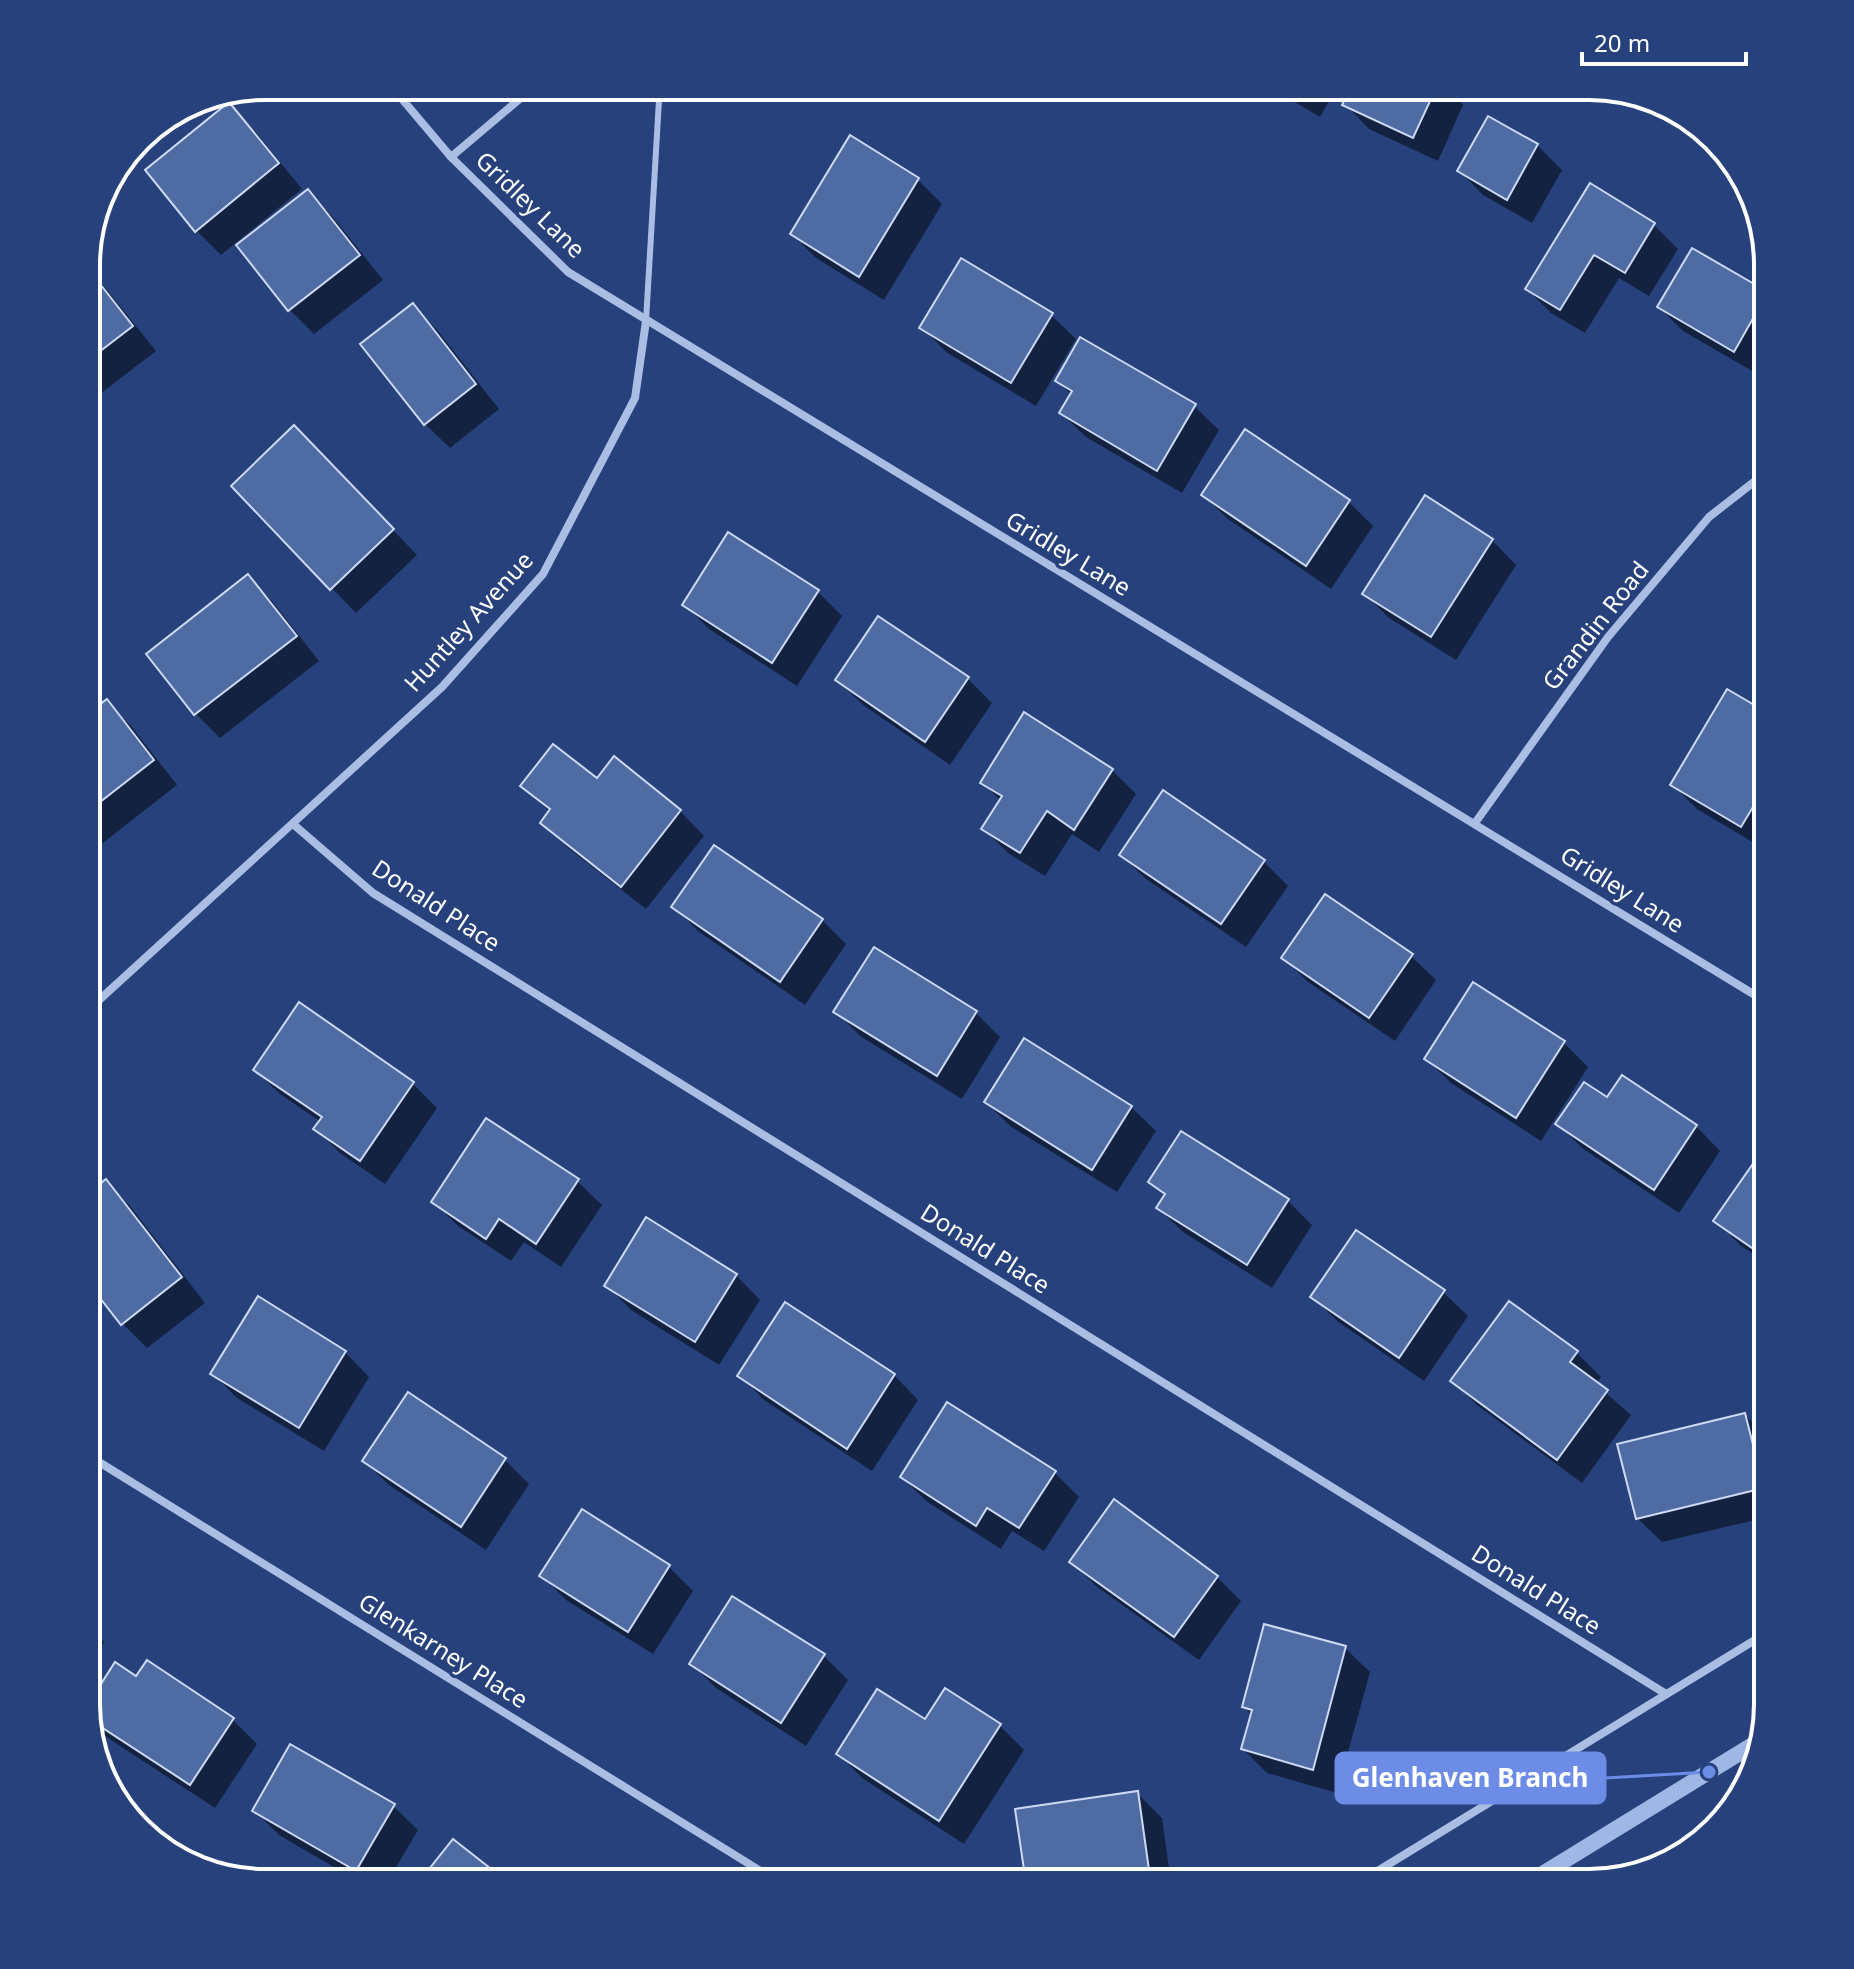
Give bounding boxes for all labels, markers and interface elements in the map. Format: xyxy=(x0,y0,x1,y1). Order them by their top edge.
scale bar xyxy=(1582,16,1746,66)
text: 20 m xyxy=(1594,26,1650,59)
street label: Gridley Lane xyxy=(469,143,593,265)
street label: Gridley Lane xyxy=(1000,502,1137,603)
street label: Huntley Avenue xyxy=(396,544,540,698)
street label: Grandin Road xyxy=(1534,554,1656,696)
street label: Gridley Lane xyxy=(1554,838,1691,940)
street label: Donald Place xyxy=(366,851,507,959)
street label: Donald Place xyxy=(915,1195,1057,1301)
street label: Donald Place xyxy=(1466,1536,1608,1642)
street label: Glenkarney Place xyxy=(353,1584,535,1715)
callout: Glenhaven Branch xyxy=(1336,1753,1605,1803)
text: Glenhaven Branch xyxy=(1352,1759,1588,1795)

